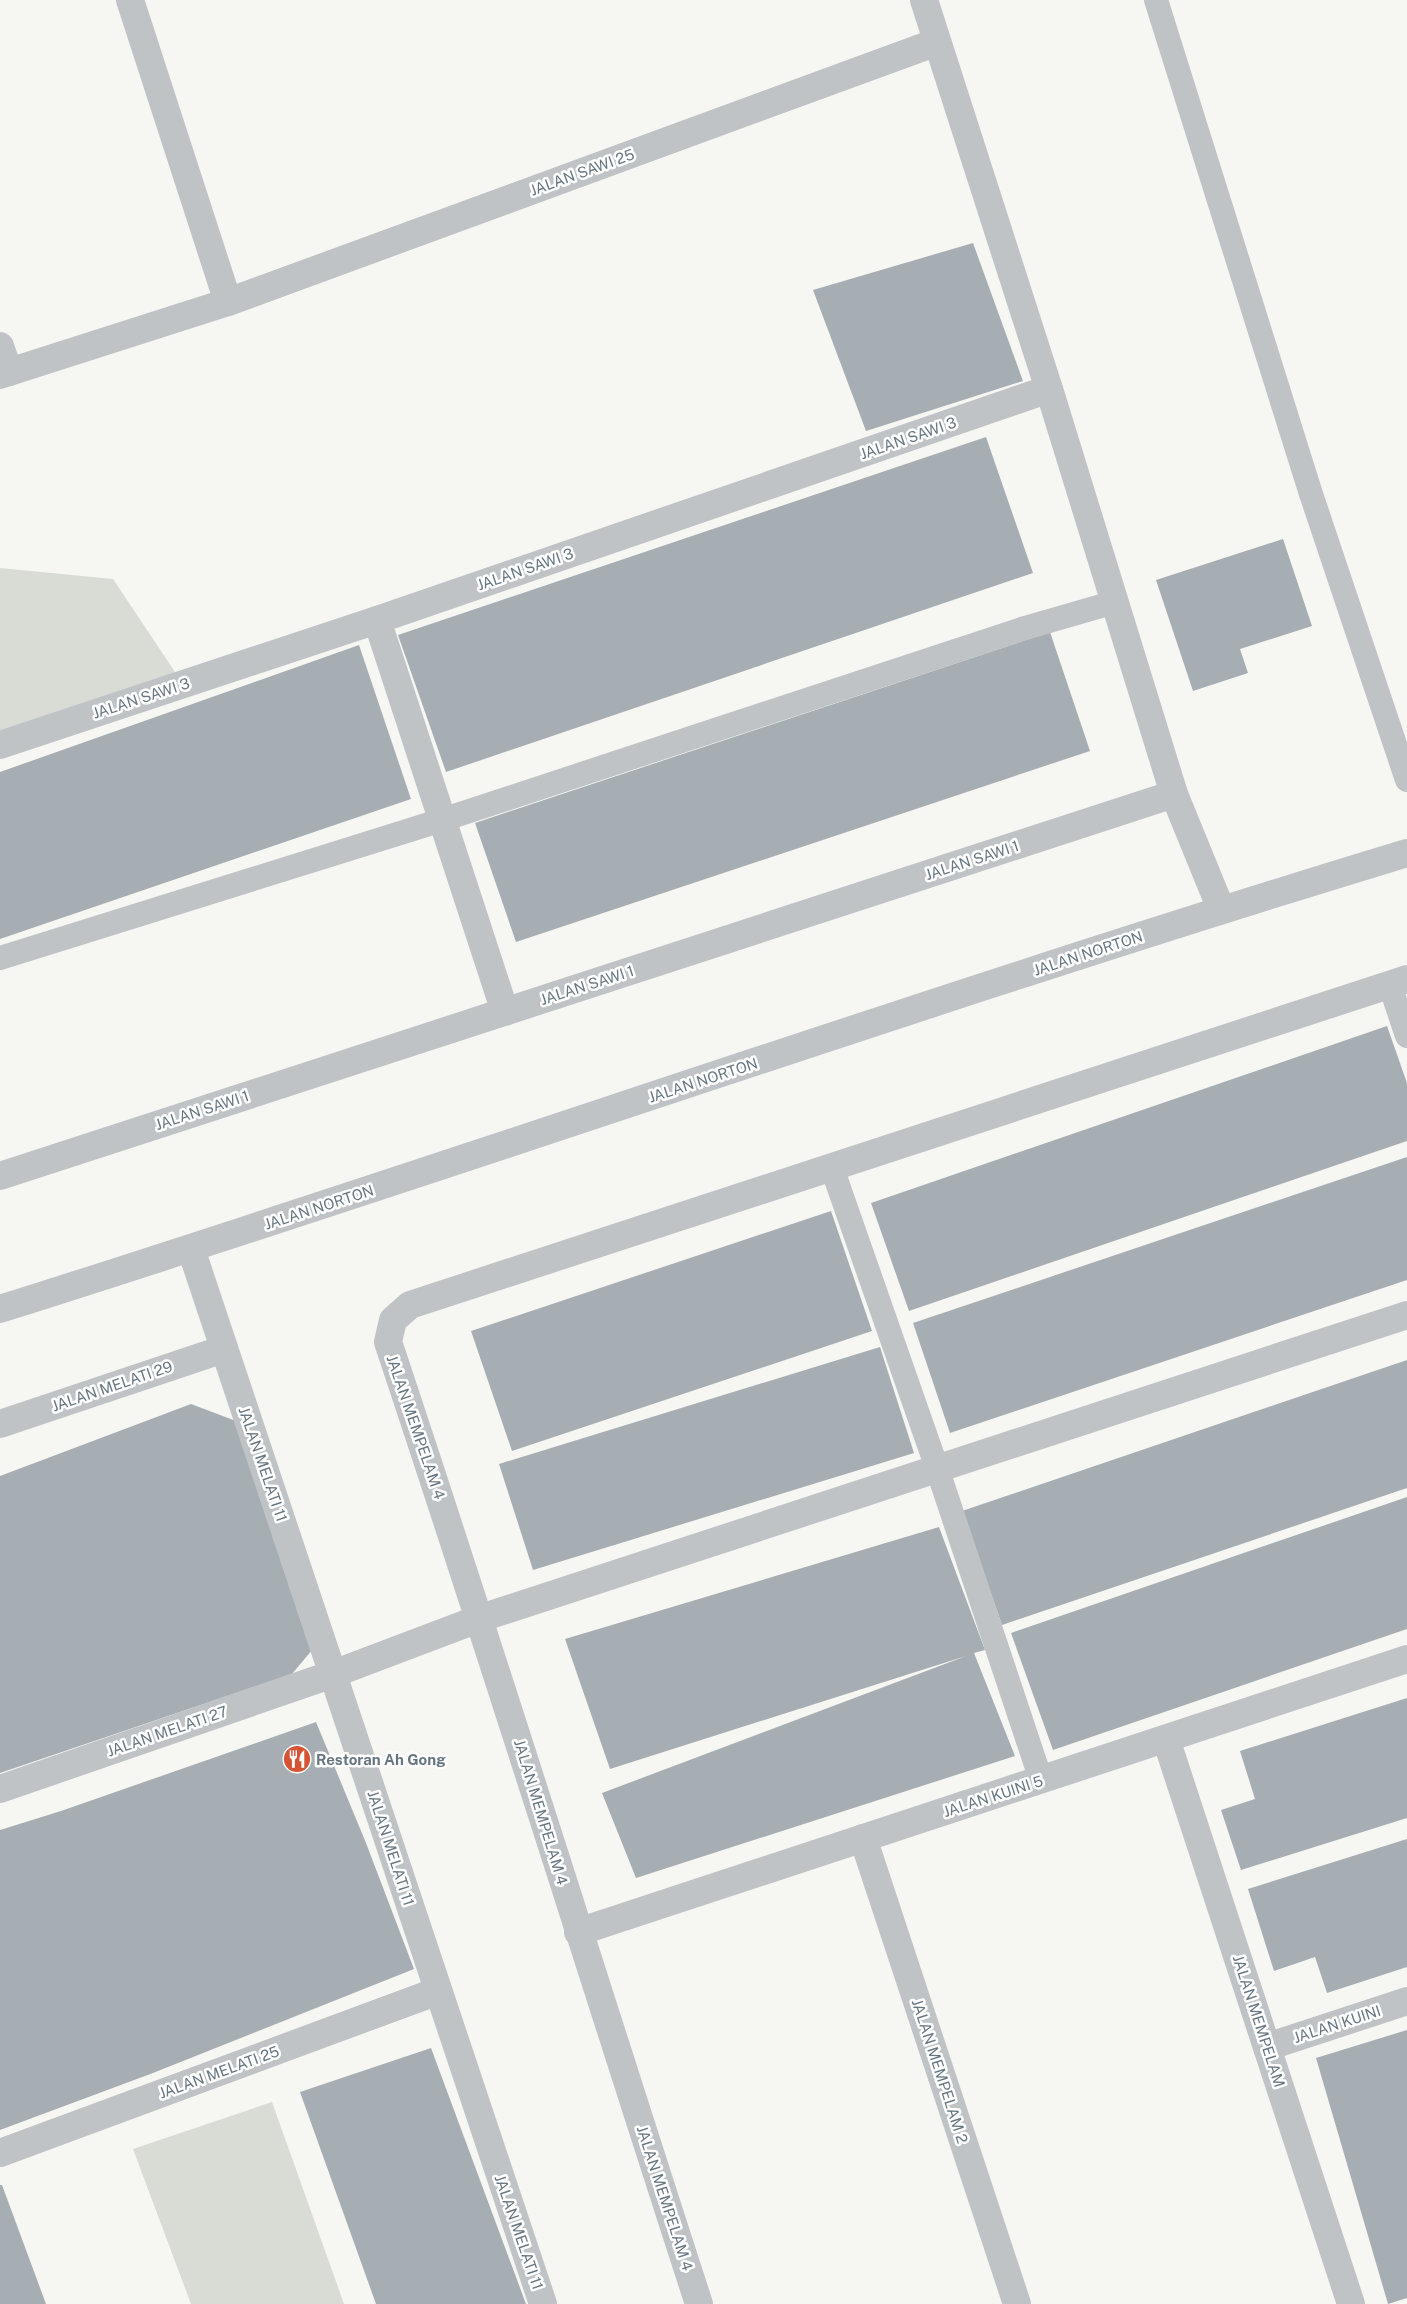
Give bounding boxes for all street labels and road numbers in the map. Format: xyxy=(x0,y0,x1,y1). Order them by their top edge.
street label: JALAN SAWI 25 xyxy=(527,145,637,199)
street label: JALAN SAWI 3 xyxy=(858,414,958,462)
street label: JALAN SAWI 3 xyxy=(475,545,575,593)
street label: JALAN SAWI 3 xyxy=(90,674,192,722)
street label: JALAN SAWI 1 xyxy=(923,837,1021,883)
street label: JALAN NORTON xyxy=(1031,927,1145,979)
street label: JALAN SAWI 1 xyxy=(538,962,636,1008)
street label: JALAN NORTON xyxy=(646,1054,760,1106)
street label: JALAN SAWI 1 xyxy=(153,1087,251,1133)
street label: JALAN NORTON xyxy=(262,1181,376,1233)
street label: JALAN MEMPELAM 4 xyxy=(383,1353,449,1501)
street label: JALAN MELATI 29 xyxy=(49,1357,175,1415)
street label: JALAN MELATI 11 xyxy=(235,1404,291,1524)
street label: JALAN MELATI 27 xyxy=(105,1702,229,1760)
street label: JALAN MEMPELAM 4 xyxy=(511,1737,571,1887)
street label: JALAN KUINI 5 xyxy=(941,1772,1045,1820)
street label: JALAN MELATI 11 xyxy=(364,1788,418,1908)
street label: JALAN MEMPELAM xyxy=(1230,1953,1288,2089)
street label: JALAN MEMPELAM 2 xyxy=(909,1997,971,2145)
street label: JALAN KUINI xyxy=(1291,2002,1383,2046)
street label: JALAN MELATI 25 xyxy=(157,2042,281,2102)
street label: JALAN MEMPELAM 4 xyxy=(634,2123,696,2273)
street label: JALAN MELATI 11 xyxy=(491,2172,547,2292)

